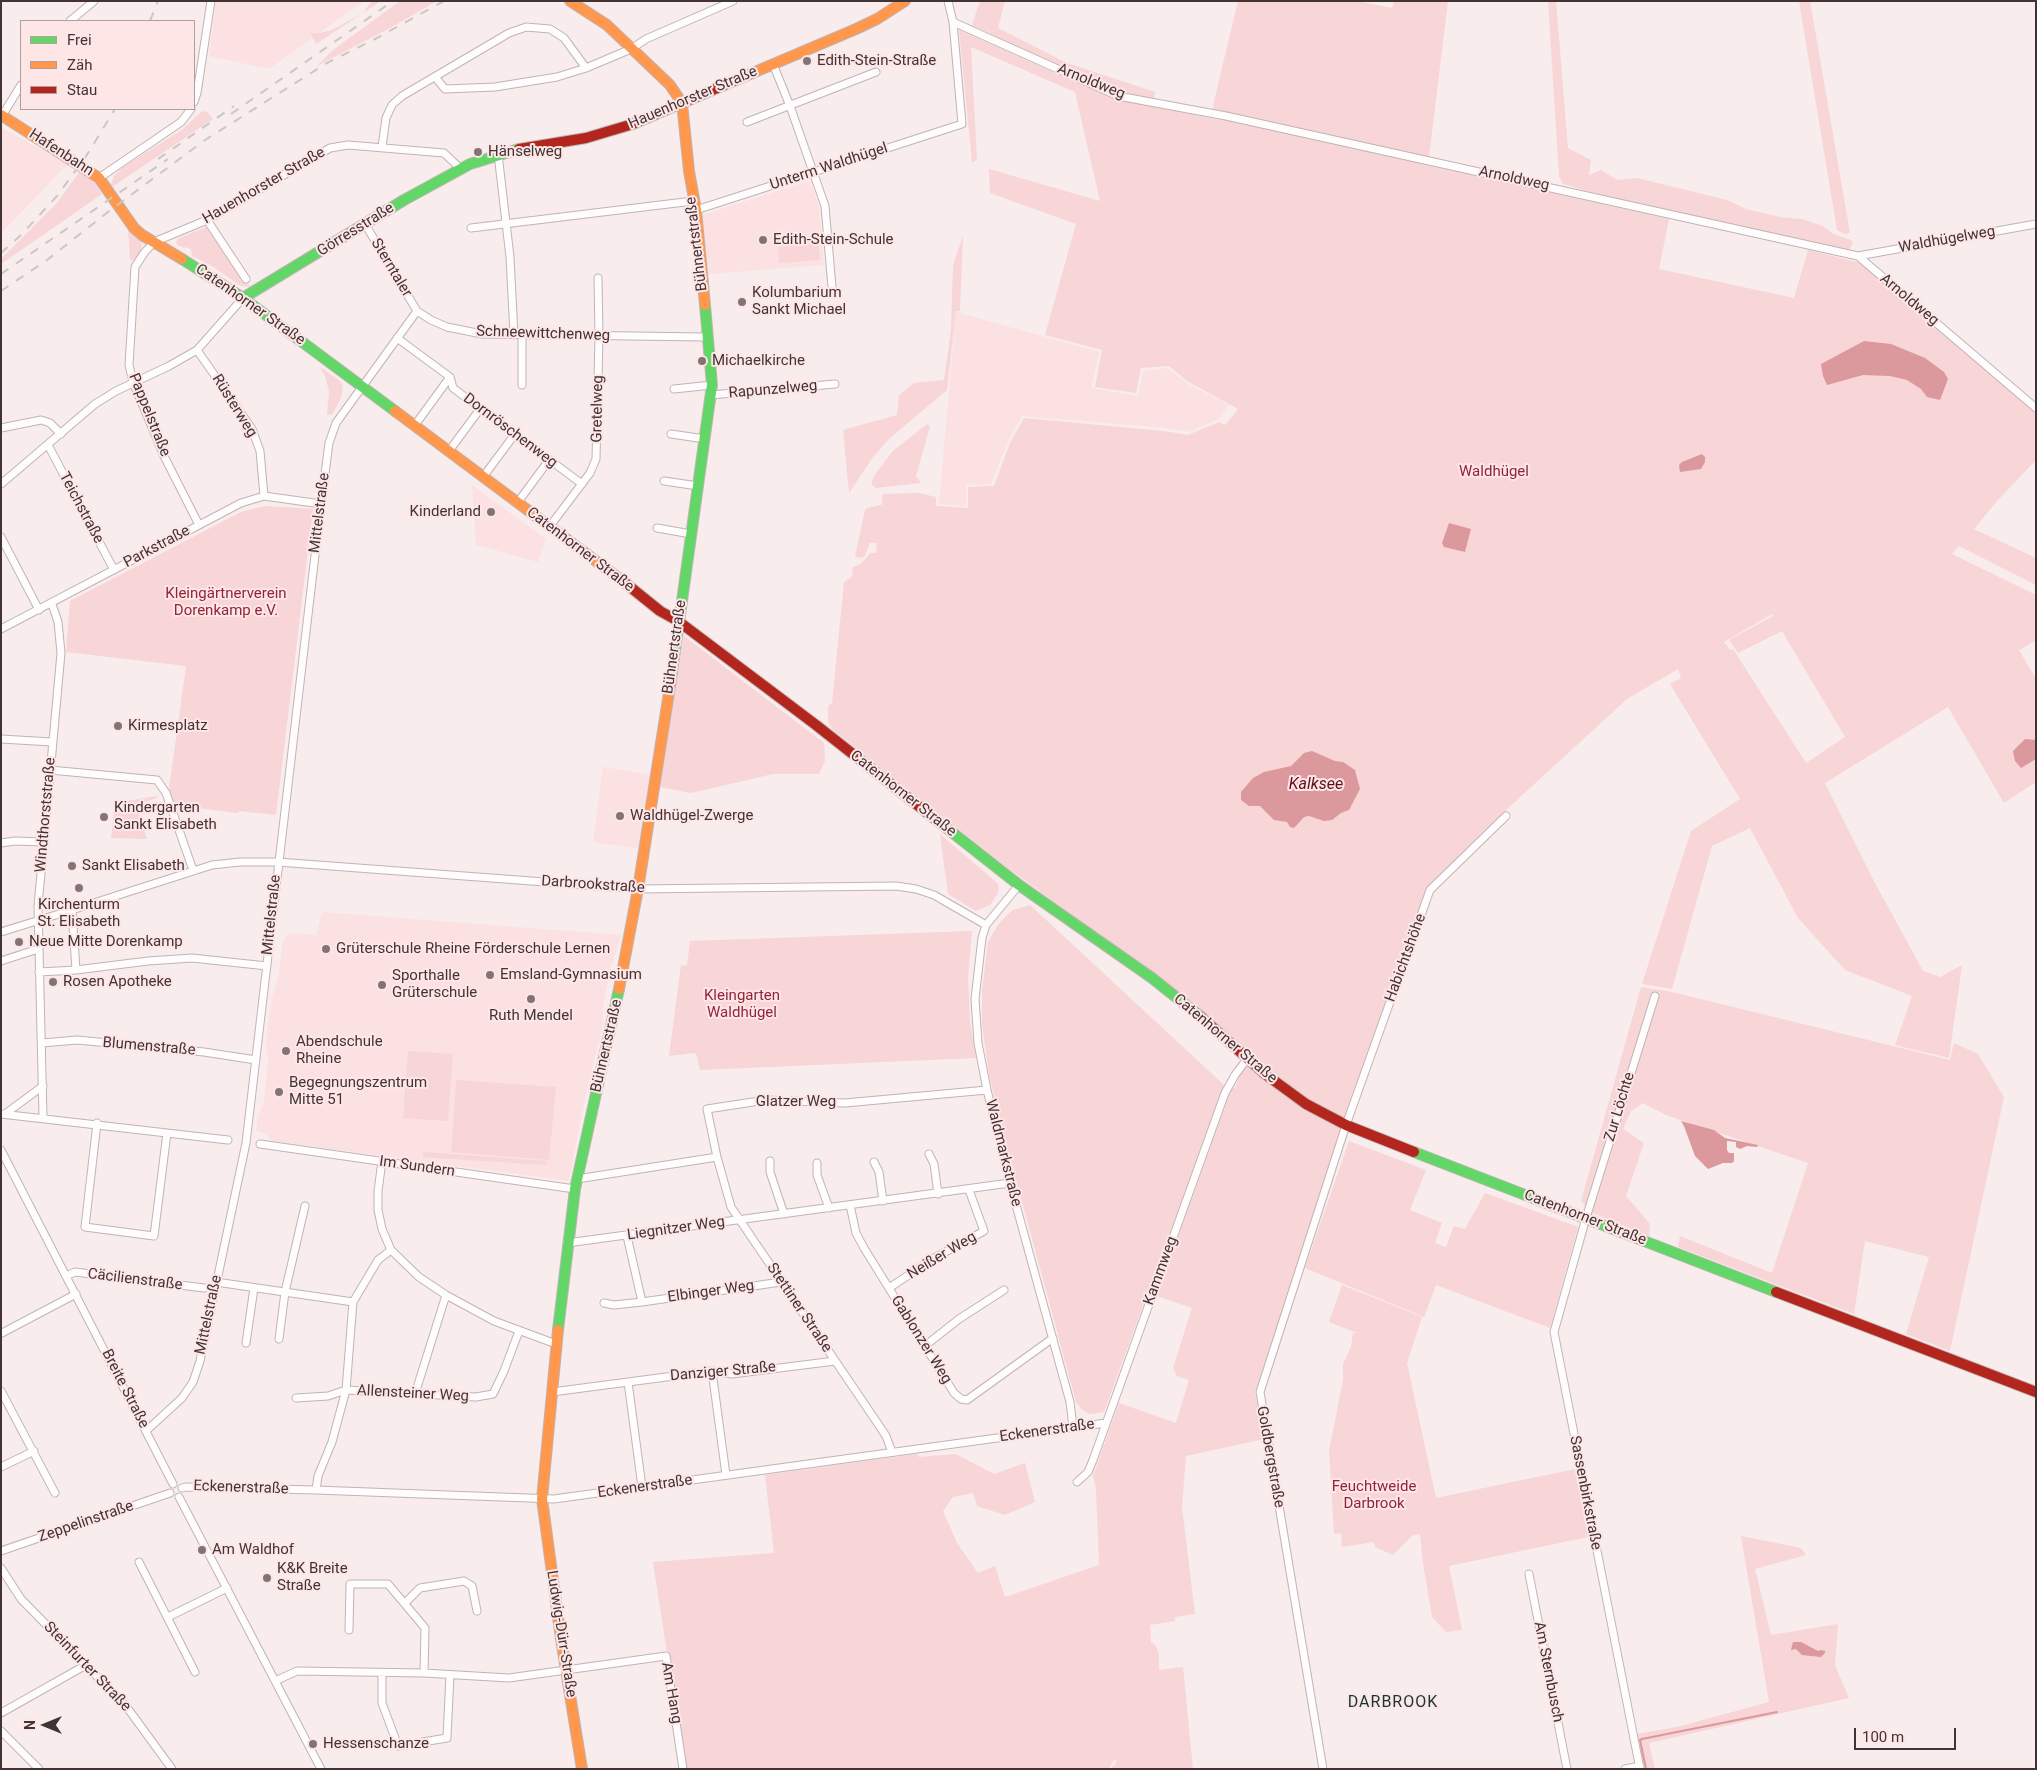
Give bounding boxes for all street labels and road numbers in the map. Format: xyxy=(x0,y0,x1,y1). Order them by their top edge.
street label: Arnoldweg xyxy=(1054,60,1128,104)
street label: Hauenhorster Straße xyxy=(626,63,760,133)
street label: Hafenbahn xyxy=(25,126,97,180)
street label: Unterm Waldhügel xyxy=(768,139,890,195)
street label: Hauenhorster Straße xyxy=(200,144,328,228)
street label: Arnoldweg xyxy=(1477,163,1551,195)
street label: Bühnertstraße xyxy=(682,196,712,292)
street label: Görresstraße xyxy=(314,199,398,261)
street label: Waldhügelweg xyxy=(1897,223,1997,257)
street label: Sterntaler xyxy=(367,236,415,300)
street label: Catenhorner Straße xyxy=(192,260,308,350)
street label: Arnoldweg xyxy=(1876,270,1942,330)
street label: Schneewittchenweg xyxy=(476,323,610,345)
street label: Pappelstraße xyxy=(124,371,174,459)
street label: Rüsterweg xyxy=(208,371,260,441)
street label: Gretelweg xyxy=(588,375,608,443)
street label: Rapunzelweg xyxy=(728,377,818,403)
street label: Dornröschenweg xyxy=(459,390,561,472)
street label: Teichstraße xyxy=(55,469,107,547)
street label: Mittelstraße xyxy=(306,472,334,554)
street label: Catenhorner Straße xyxy=(523,504,637,596)
street label: Parkstraße xyxy=(121,522,193,572)
street label: Bühnertstraße xyxy=(659,599,691,695)
street label: Catenhorner Straße xyxy=(846,747,960,841)
street label: Windthorststraße xyxy=(32,757,60,873)
street label: Darbrookstraße xyxy=(541,872,645,898)
street label: Mittelstraße xyxy=(259,874,285,956)
street label: Habichtshöhe xyxy=(1382,911,1430,1005)
street label: Catenhorner Straße xyxy=(1170,990,1280,1088)
street label: Bühnertstraße xyxy=(588,998,626,1094)
street label: Blumenstraße xyxy=(102,1034,196,1060)
street label: Zur Löchte xyxy=(1601,1070,1639,1144)
street label: Glatzer Weg xyxy=(756,1093,836,1111)
street label: Waldmarkstraße xyxy=(981,1098,1025,1208)
street label: Im Sundern xyxy=(378,1153,456,1181)
street label: Catenhorner Straße xyxy=(1521,1186,1649,1250)
street label: Liegnitzer Weg xyxy=(626,1213,726,1245)
street label: Neißer Weg xyxy=(904,1228,980,1284)
street label: Kammweg xyxy=(1140,1234,1182,1308)
street label: Stettiner Straße xyxy=(762,1260,836,1356)
street label: Cäcilienstraße xyxy=(87,1265,183,1295)
street label: Mittelstraße xyxy=(192,1274,226,1356)
street label: Elbinger Weg xyxy=(667,1277,755,1307)
street label: Gablonzer Weg xyxy=(887,1292,955,1388)
street label: Breite Straße xyxy=(97,1347,153,1431)
street label: Danziger Straße xyxy=(669,1358,777,1386)
street label: Allensteiner Weg xyxy=(357,1382,469,1406)
street label: Goldbergstraße xyxy=(1252,1405,1288,1509)
street label: Eckenerstraße xyxy=(998,1415,1096,1447)
street label: Sassenbirkstraße xyxy=(1565,1434,1605,1552)
street label: Eckenerstraße xyxy=(596,1471,694,1503)
street label: Eckenerstraße xyxy=(193,1477,289,1499)
street label: Zeppelinstraße xyxy=(36,1497,136,1547)
street label: Ludwig-Dürr-Straße xyxy=(542,1569,580,1699)
street label: Steinfurter Straße xyxy=(40,1618,134,1716)
street label: Am Sternbusch xyxy=(1529,1620,1567,1724)
street label: Am Hang xyxy=(657,1661,685,1725)

